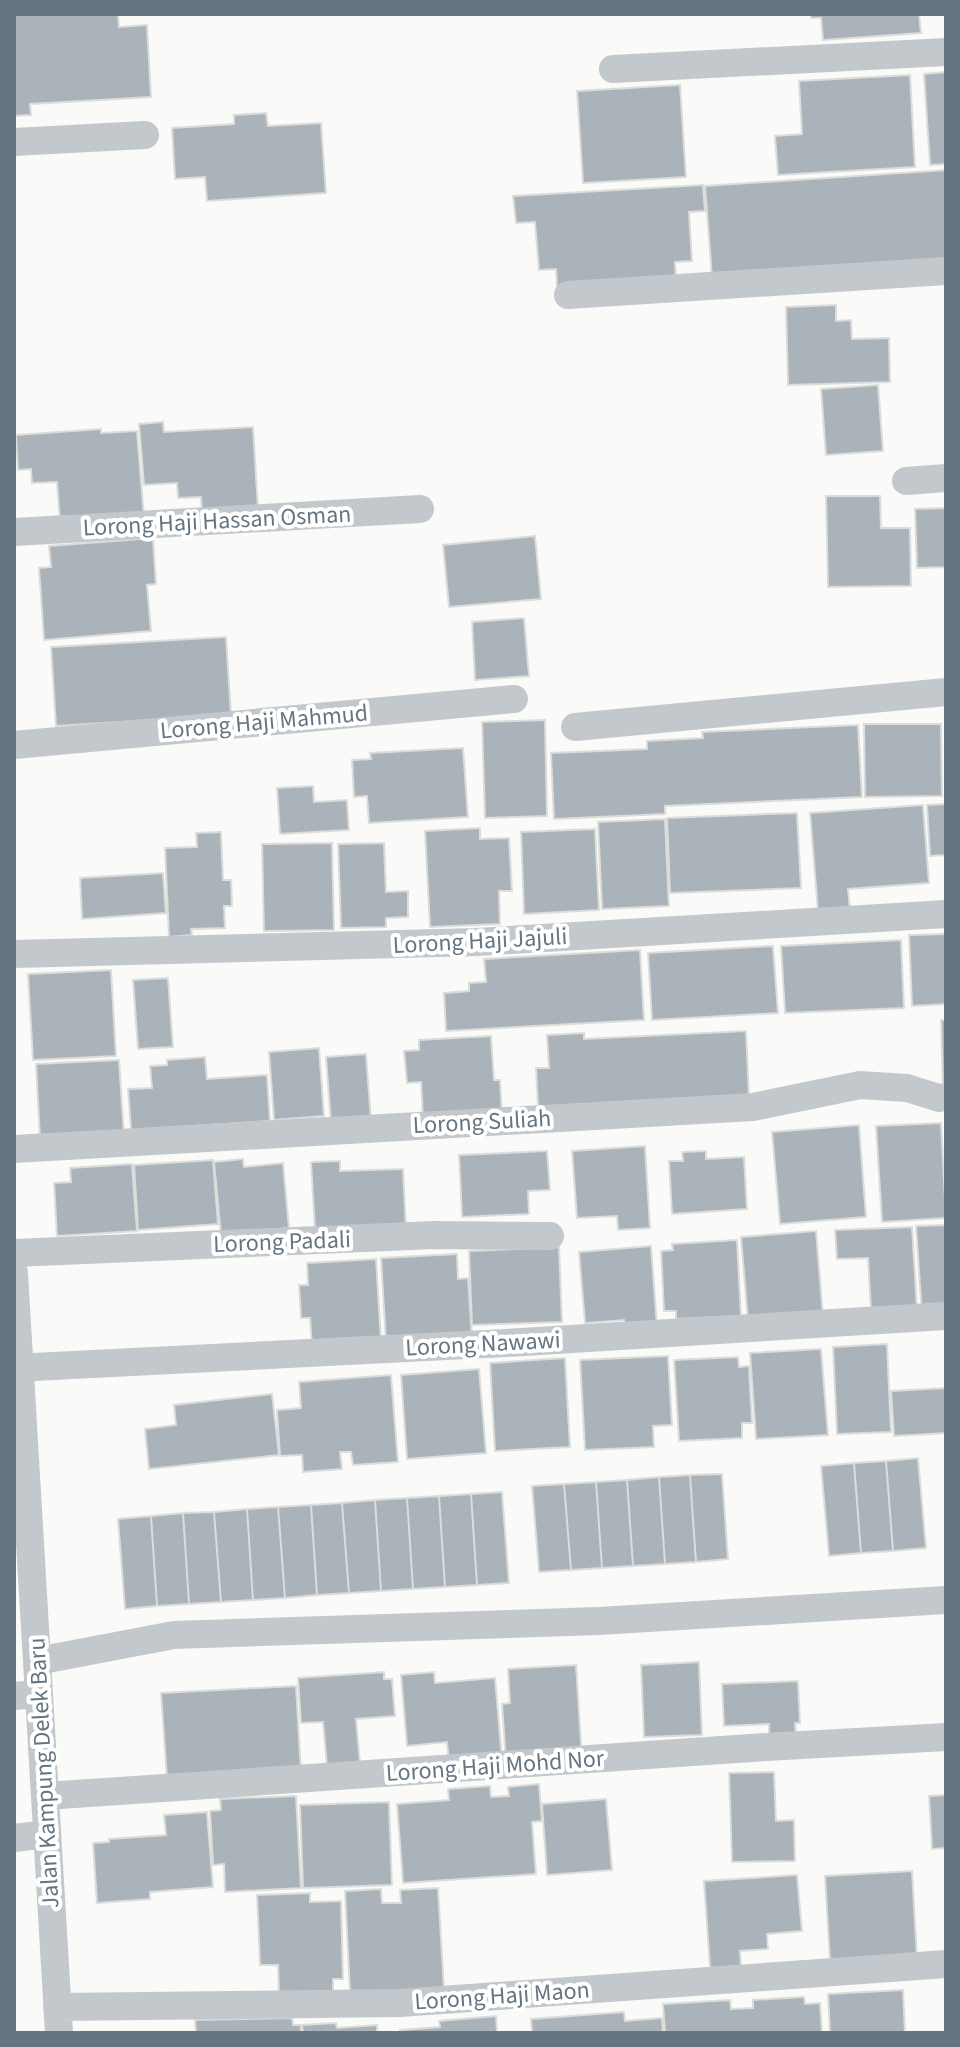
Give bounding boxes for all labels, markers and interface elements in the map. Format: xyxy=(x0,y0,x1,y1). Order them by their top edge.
street label: Lorong Haji Hassan Osman xyxy=(82,496,352,546)
street label: Lorong Haji Mahmud xyxy=(158,695,370,749)
street label: Lorong Haji Jajuli xyxy=(392,919,568,963)
street label: Lorong Suliah xyxy=(412,1101,552,1143)
street label: Lorong Padali xyxy=(213,1222,351,1262)
street label: Lorong Nawawi xyxy=(404,1322,562,1366)
street label: Jalan Kampung Delek Baru xyxy=(19,1637,69,1909)
street label: Lorong Haji Mohd Nor xyxy=(385,1741,606,1791)
street label: Lorong Haji Maon xyxy=(413,1972,591,2020)

